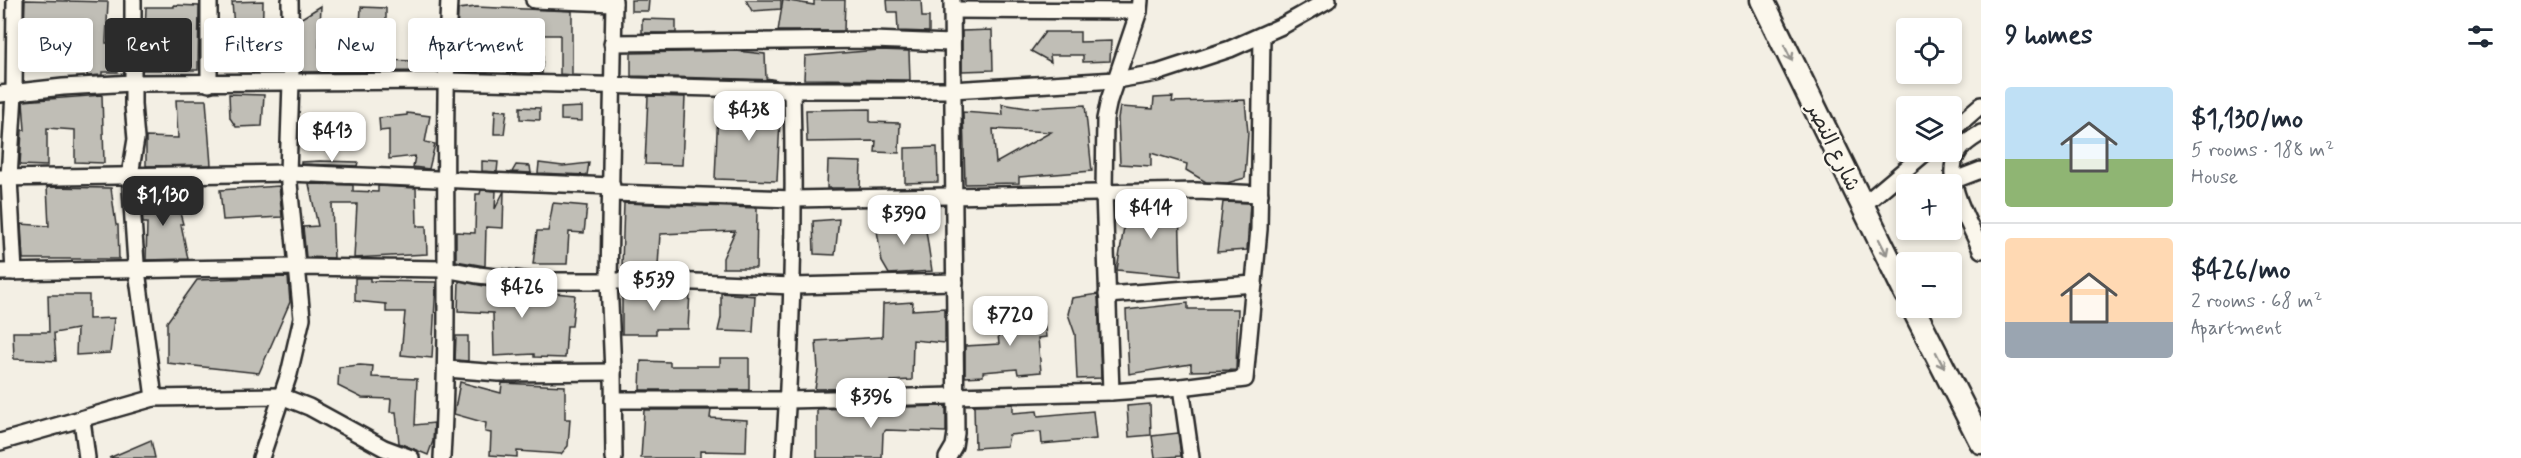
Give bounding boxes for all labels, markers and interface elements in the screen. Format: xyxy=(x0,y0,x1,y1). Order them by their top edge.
chip: Buy xyxy=(18,18,93,72)
chip: Rent xyxy=(105,18,192,72)
chip: Filters xyxy=(204,18,304,72)
chip: New xyxy=(316,18,396,72)
chip: Apartment xyxy=(408,18,545,72)
map controls xyxy=(1896,18,1962,318)
button: locate xyxy=(1896,18,1962,84)
text: 9 homes xyxy=(2005,19,2093,53)
icon: filters xyxy=(2464,20,2497,53)
one-way arrow xyxy=(1782,43,1794,61)
pin: $438 xyxy=(713,91,785,142)
button: layers xyxy=(1896,96,1962,162)
text: $438 xyxy=(728,97,770,124)
street label: شارع النصر xyxy=(1799,97,1866,196)
text: $1,130/mo xyxy=(2191,103,2303,137)
icon: home xyxy=(2053,111,2125,183)
pin: $413 xyxy=(296,112,368,163)
text: $413 xyxy=(312,118,352,145)
text: 5 rooms · 188 m² xyxy=(2191,137,2334,164)
text: House xyxy=(2191,164,2238,191)
button: + xyxy=(1896,174,1962,240)
pin: $1,130 xyxy=(114,176,212,227)
text: $1,130 xyxy=(137,182,189,209)
pin: $414 xyxy=(1115,189,1187,240)
pin: $390 xyxy=(868,195,940,246)
text: $414 xyxy=(1129,195,1173,222)
text: $390 xyxy=(882,201,926,228)
one-way arrow xyxy=(1877,237,1889,255)
button: − xyxy=(1896,252,1962,318)
text: $426/mo xyxy=(2191,254,2291,288)
pin: $539 xyxy=(618,261,690,312)
icon: home xyxy=(2053,262,2125,334)
text: $539 xyxy=(633,267,675,294)
pin: $426 xyxy=(486,268,558,319)
text: $426 xyxy=(500,274,544,301)
text: 2 rooms · 68 m² xyxy=(2191,288,2322,315)
pin: $720 xyxy=(974,296,1046,347)
text: $720 xyxy=(987,302,1033,329)
text: Apartment xyxy=(2191,315,2282,342)
one-way arrow xyxy=(1934,350,1946,368)
pin: $396 xyxy=(835,378,907,429)
text: $396 xyxy=(850,384,892,411)

